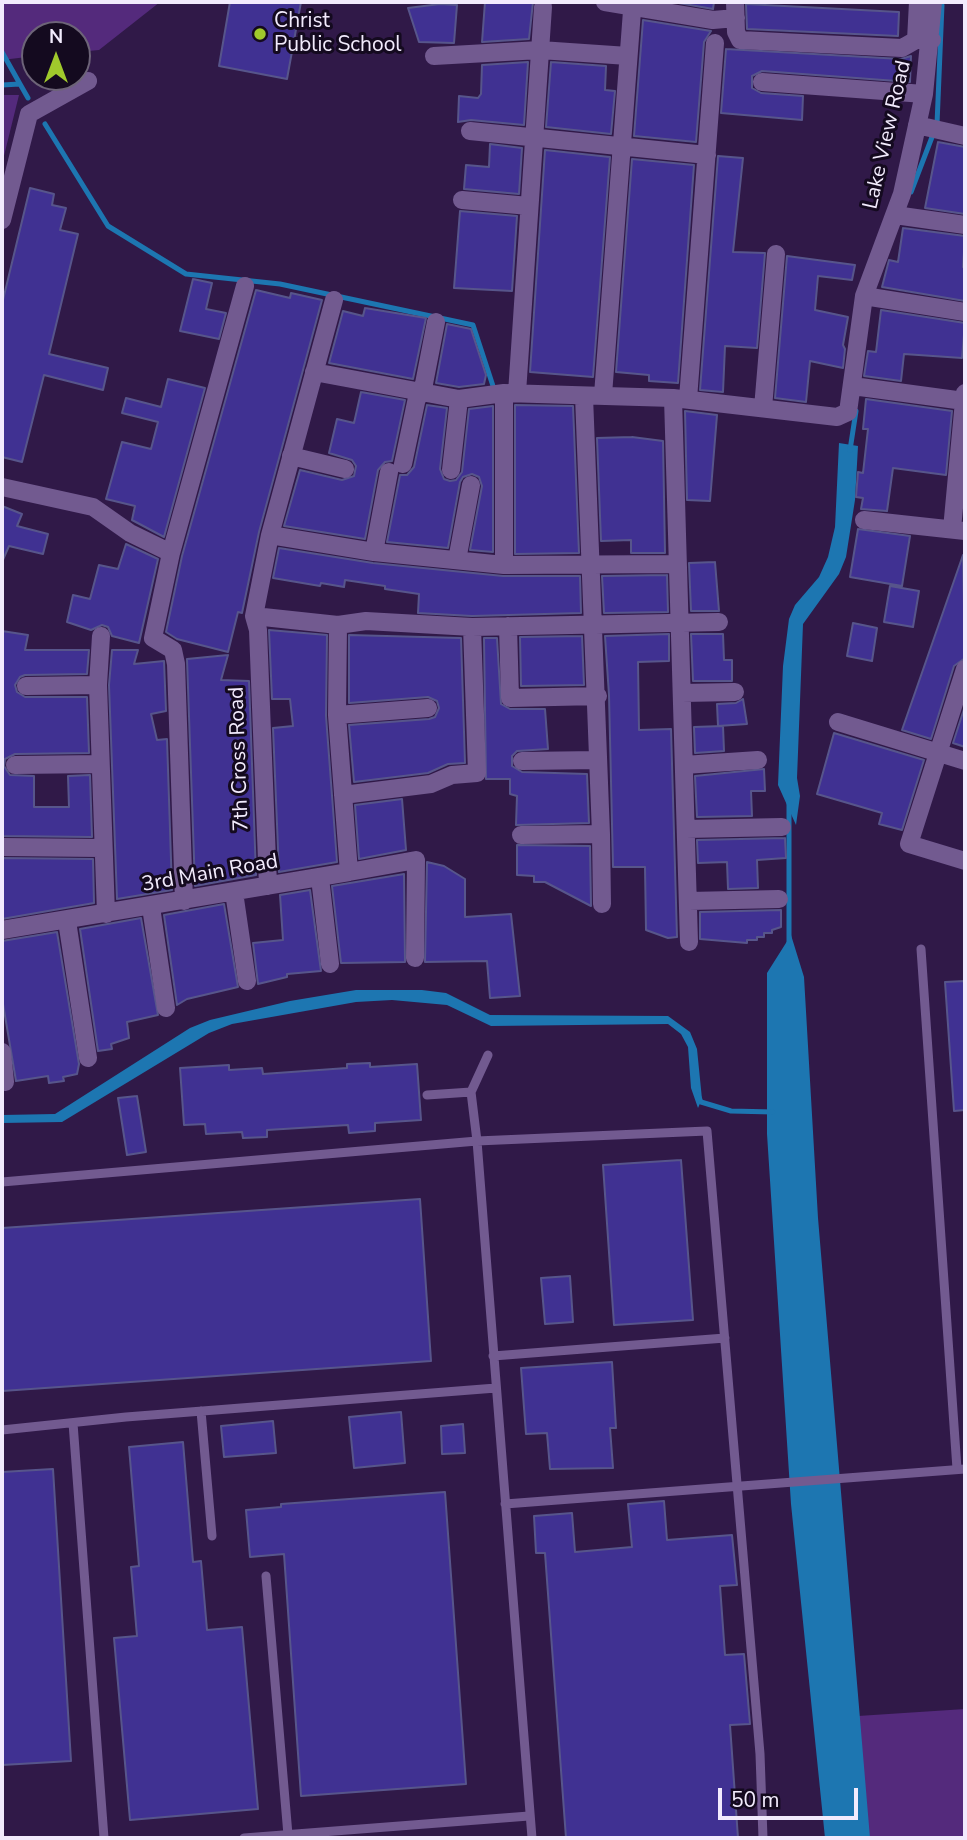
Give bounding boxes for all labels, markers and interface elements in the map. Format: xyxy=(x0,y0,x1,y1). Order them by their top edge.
place label: Christ Public School xyxy=(274,9,402,59)
north arrow xyxy=(21,21,91,91)
text: N xyxy=(49,24,63,50)
marker: Christ Public School xyxy=(252,26,268,42)
street label: Lake View Road xyxy=(859,58,917,212)
street label: 7th Cross Road xyxy=(225,686,255,832)
street label: 3rd Main Road xyxy=(140,850,280,898)
scale bar xyxy=(722,1773,862,1817)
text: 50 m xyxy=(731,1786,780,1814)

